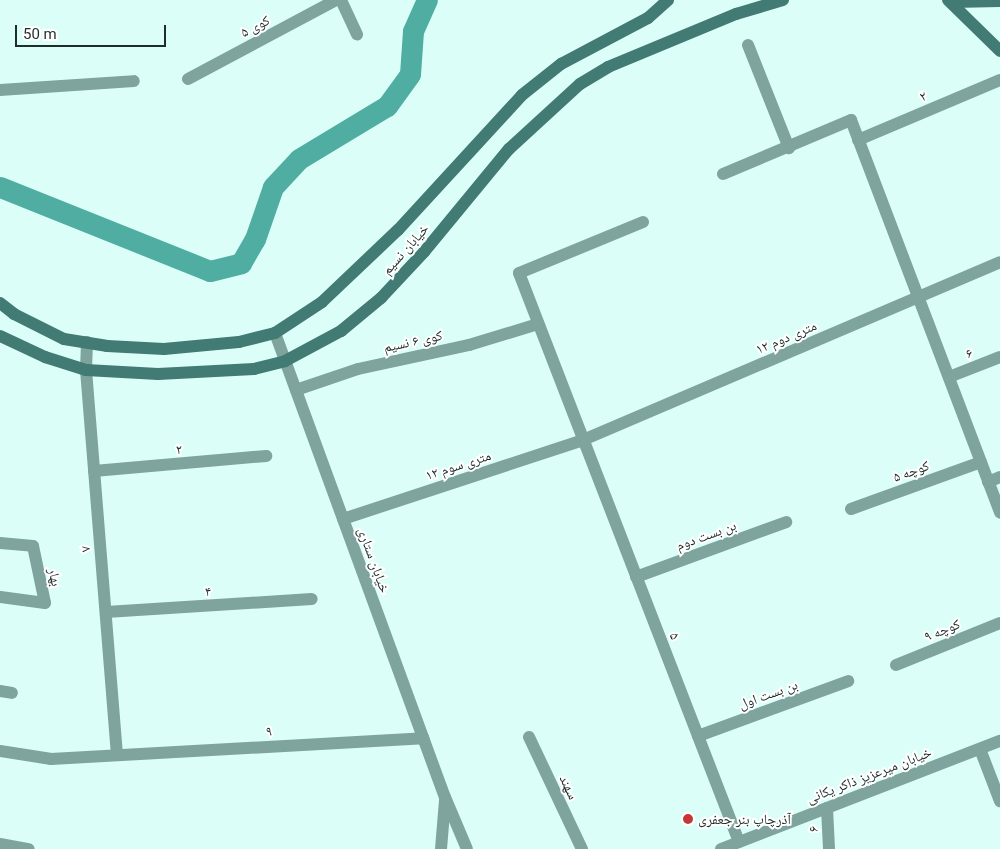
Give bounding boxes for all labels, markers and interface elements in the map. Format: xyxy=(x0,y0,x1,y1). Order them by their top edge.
street label: کوی ۵ xyxy=(237,11,273,41)
scale bar xyxy=(18,15,169,47)
text: 50 m xyxy=(23,25,57,43)
street label: ۲ xyxy=(917,87,929,105)
street label: خیابان نسیم xyxy=(378,220,432,278)
street label: ۱۲ متری دوم xyxy=(753,317,819,357)
street label: کوی ۶ نسیم xyxy=(382,327,444,355)
street label: ۶ xyxy=(963,344,975,362)
street label: ۲ xyxy=(175,440,183,458)
street label: ۱۲ متری سوم xyxy=(423,447,493,483)
street label: کوچه ۵ xyxy=(891,457,931,485)
street label: بن بست دوم xyxy=(674,516,738,554)
street label: خیابان ستاری xyxy=(354,525,394,595)
street label: ۷ xyxy=(76,545,94,553)
street label: بهار xyxy=(45,566,65,588)
street label: ۴ xyxy=(204,582,212,600)
street label: کوچه ۹ xyxy=(922,615,962,645)
street label: ۵ xyxy=(666,630,684,642)
street label: بن بست اول xyxy=(736,676,800,712)
street label: ۹ xyxy=(265,722,273,740)
street label: خیابان میرعزیز ذاکر یکانی xyxy=(804,743,934,807)
street label: سهند xyxy=(556,772,582,802)
place label: آذرچاپ بنر جعفری xyxy=(698,811,791,827)
marker: آذرچاپ بنر جعفری xyxy=(682,813,694,825)
street label: ۶ xyxy=(804,826,822,832)

